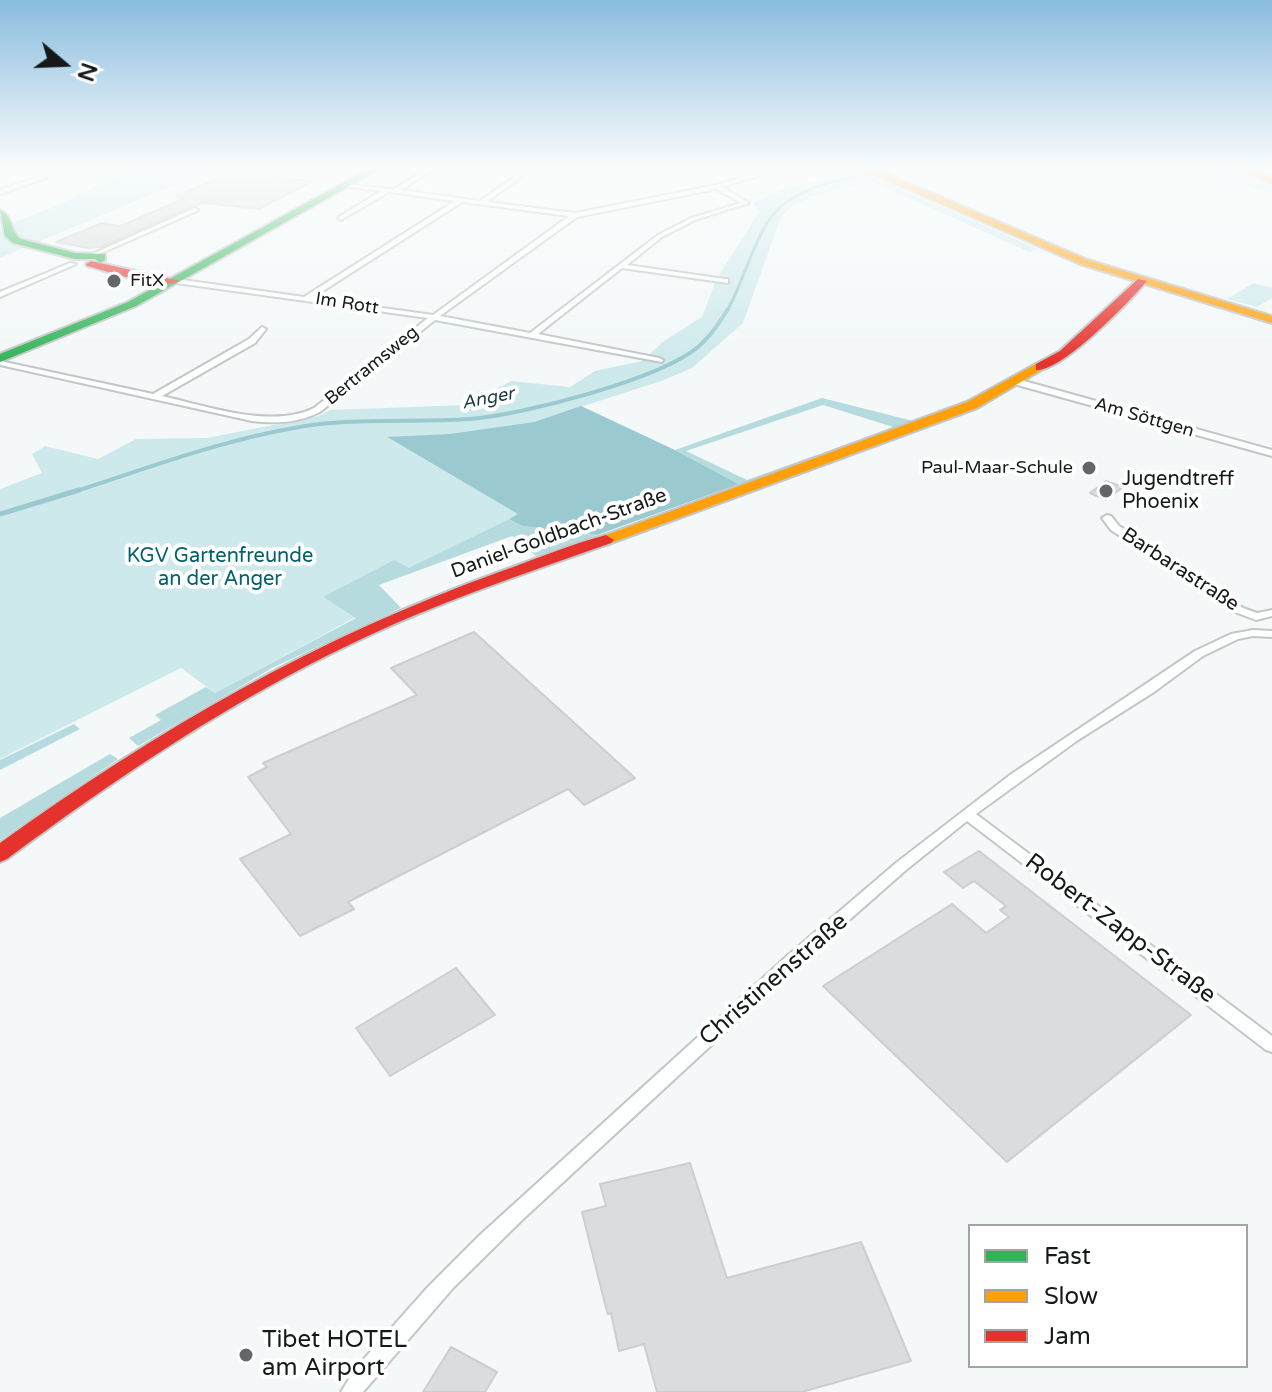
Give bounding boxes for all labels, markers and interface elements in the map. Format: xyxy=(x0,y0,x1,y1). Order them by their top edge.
north arrow xyxy=(24,24,104,104)
text: N xyxy=(72,59,102,84)
place label: FitX xyxy=(130,270,164,292)
marker: FitX xyxy=(105,272,123,290)
street label: Im Rott xyxy=(314,288,380,320)
street label: Bertramsweg xyxy=(321,322,423,410)
water label: Anger xyxy=(460,383,516,415)
street label: Am Söttgen xyxy=(1092,393,1196,443)
place label: Paul-Maar-Schule xyxy=(921,457,1073,479)
marker: Paul-Maar-Schule xyxy=(1080,459,1098,477)
place label: Jugendtreff Phoenix xyxy=(1122,468,1234,515)
marker: Jugendtreff Phoenix xyxy=(1097,482,1115,500)
street label: Daniel-Goldbach-Straße xyxy=(448,484,670,584)
street label: Barbarastraße xyxy=(1117,523,1243,617)
park label: KGV Gartenfreunde an der Anger xyxy=(127,545,313,592)
street label: Robert-Zapp-Straße xyxy=(1019,848,1221,1010)
street label: Christinenstraße xyxy=(694,908,854,1052)
legend xyxy=(968,1224,1248,1368)
text: Fast xyxy=(1044,1242,1091,1271)
text: Slow xyxy=(1044,1282,1098,1311)
text: Jam xyxy=(1044,1322,1091,1351)
place label: Tibet HOTEL am Airport xyxy=(262,1327,407,1383)
marker: Tibet HOTEL am Airport xyxy=(237,1346,255,1364)

